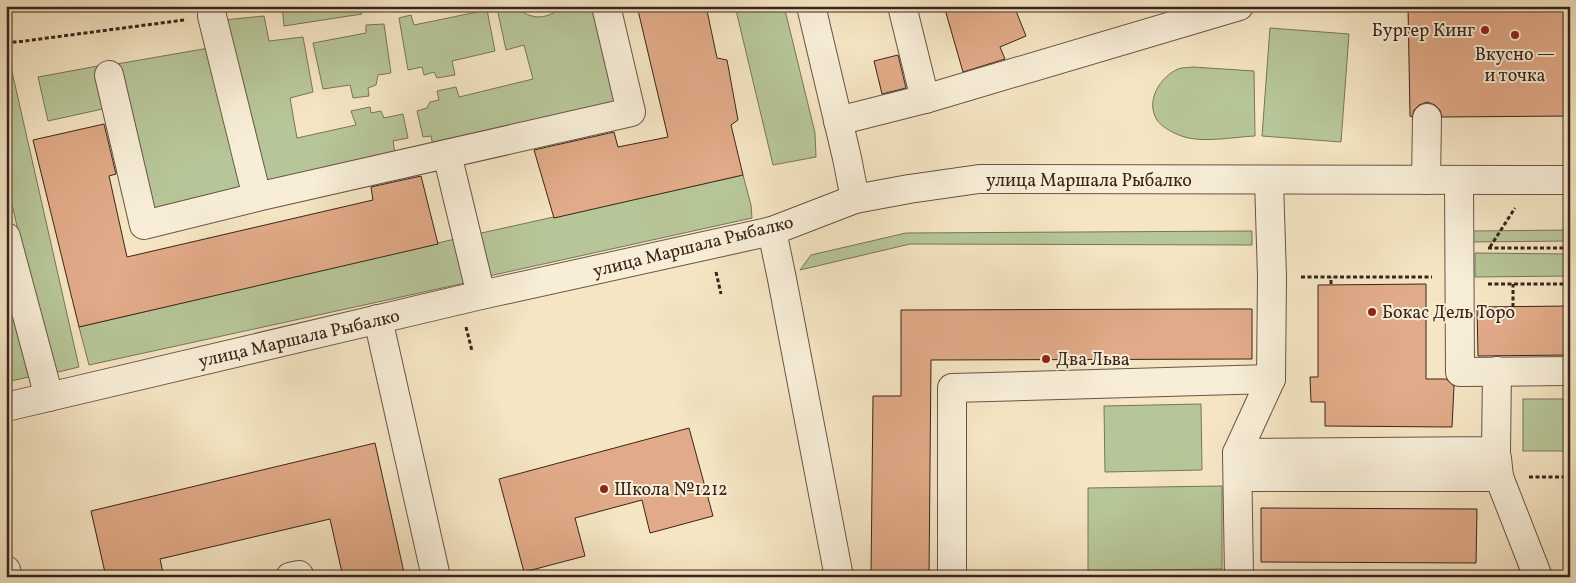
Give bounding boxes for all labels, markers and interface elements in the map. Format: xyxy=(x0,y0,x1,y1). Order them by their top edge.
place label: Бургер Кинг xyxy=(1372,19,1475,44)
marker: Бургер Кинг xyxy=(1479,24,1491,36)
marker: Вкусно — и точка xyxy=(1509,29,1521,41)
place label: Вкусно — и точка xyxy=(1475,43,1555,89)
street label: улица Маршала Рыбалко xyxy=(986,169,1192,194)
street label: улица Маршала Рыбалко xyxy=(590,210,796,284)
place label: Бокас Дель Торо xyxy=(1382,301,1515,326)
street label: улица Маршала Рыбалко xyxy=(196,304,402,375)
marker: Бокас Дель Торо xyxy=(1366,306,1378,318)
place label: Два Льва xyxy=(1056,348,1130,373)
marker: Два Льва xyxy=(1040,353,1052,365)
place label: Школа №1212 xyxy=(614,478,728,503)
marker: Школа №1212 xyxy=(598,483,610,495)

